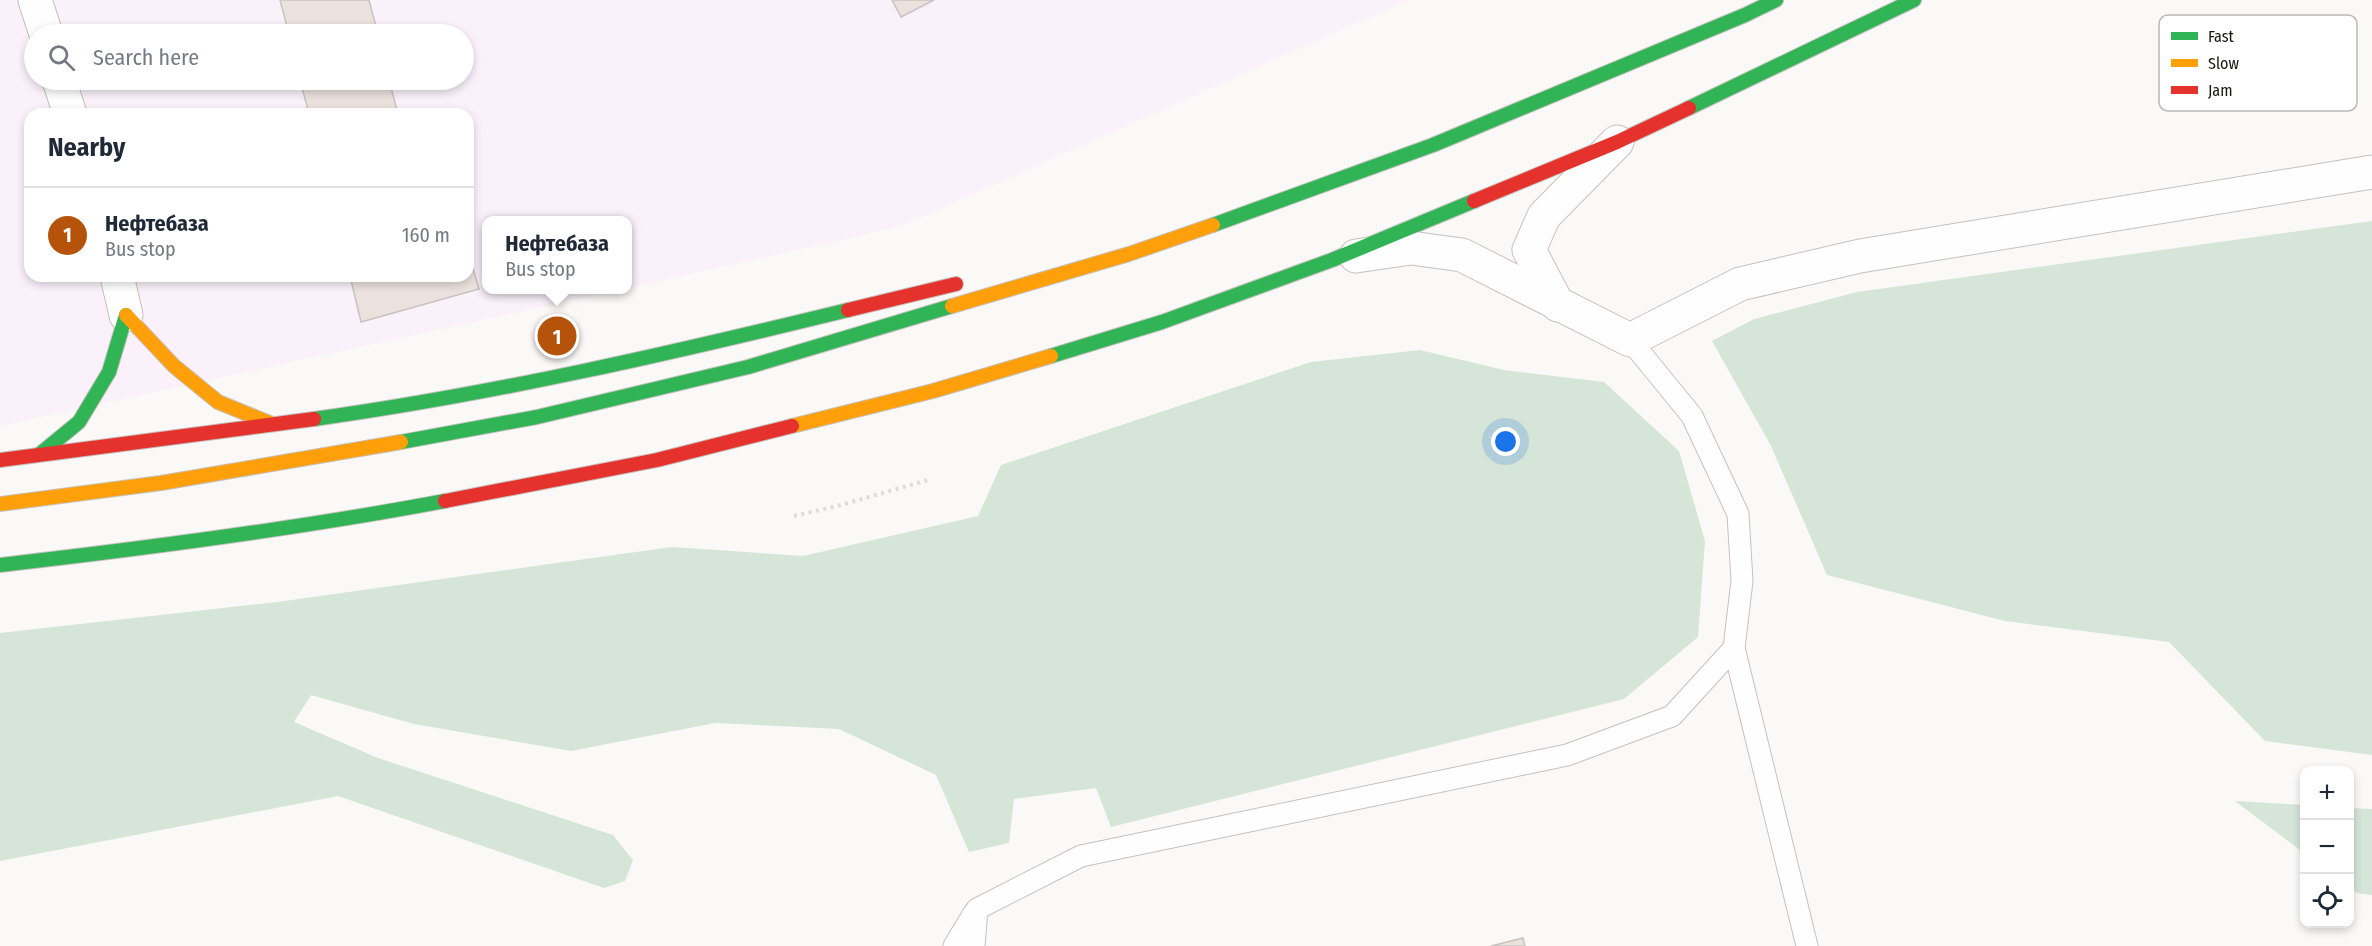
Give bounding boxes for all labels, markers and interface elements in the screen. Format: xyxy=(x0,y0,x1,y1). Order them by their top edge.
legend xyxy=(2159,15,2357,111)
search box xyxy=(24,24,474,90)
text: Fast xyxy=(2208,27,2235,46)
icon: search xyxy=(45,41,78,74)
text: Search here xyxy=(93,44,199,71)
text: Slow xyxy=(2208,54,2239,73)
text: Jam xyxy=(2208,81,2233,100)
text: Nearby xyxy=(48,132,125,163)
text: Нефтебаза xyxy=(105,210,209,237)
popup xyxy=(482,216,632,294)
text: 1 xyxy=(63,223,72,247)
text: 160 m xyxy=(402,223,450,247)
text: Нефтебаза xyxy=(505,230,609,257)
text: Bus stop xyxy=(105,237,176,261)
text: Bus stop xyxy=(505,257,576,281)
pin: 1 xyxy=(538,314,576,358)
your location xyxy=(1491,427,1520,456)
map controls xyxy=(2300,766,2354,928)
button: + xyxy=(2300,766,2354,820)
button: − xyxy=(2300,820,2354,874)
button: locate xyxy=(2300,874,2354,928)

